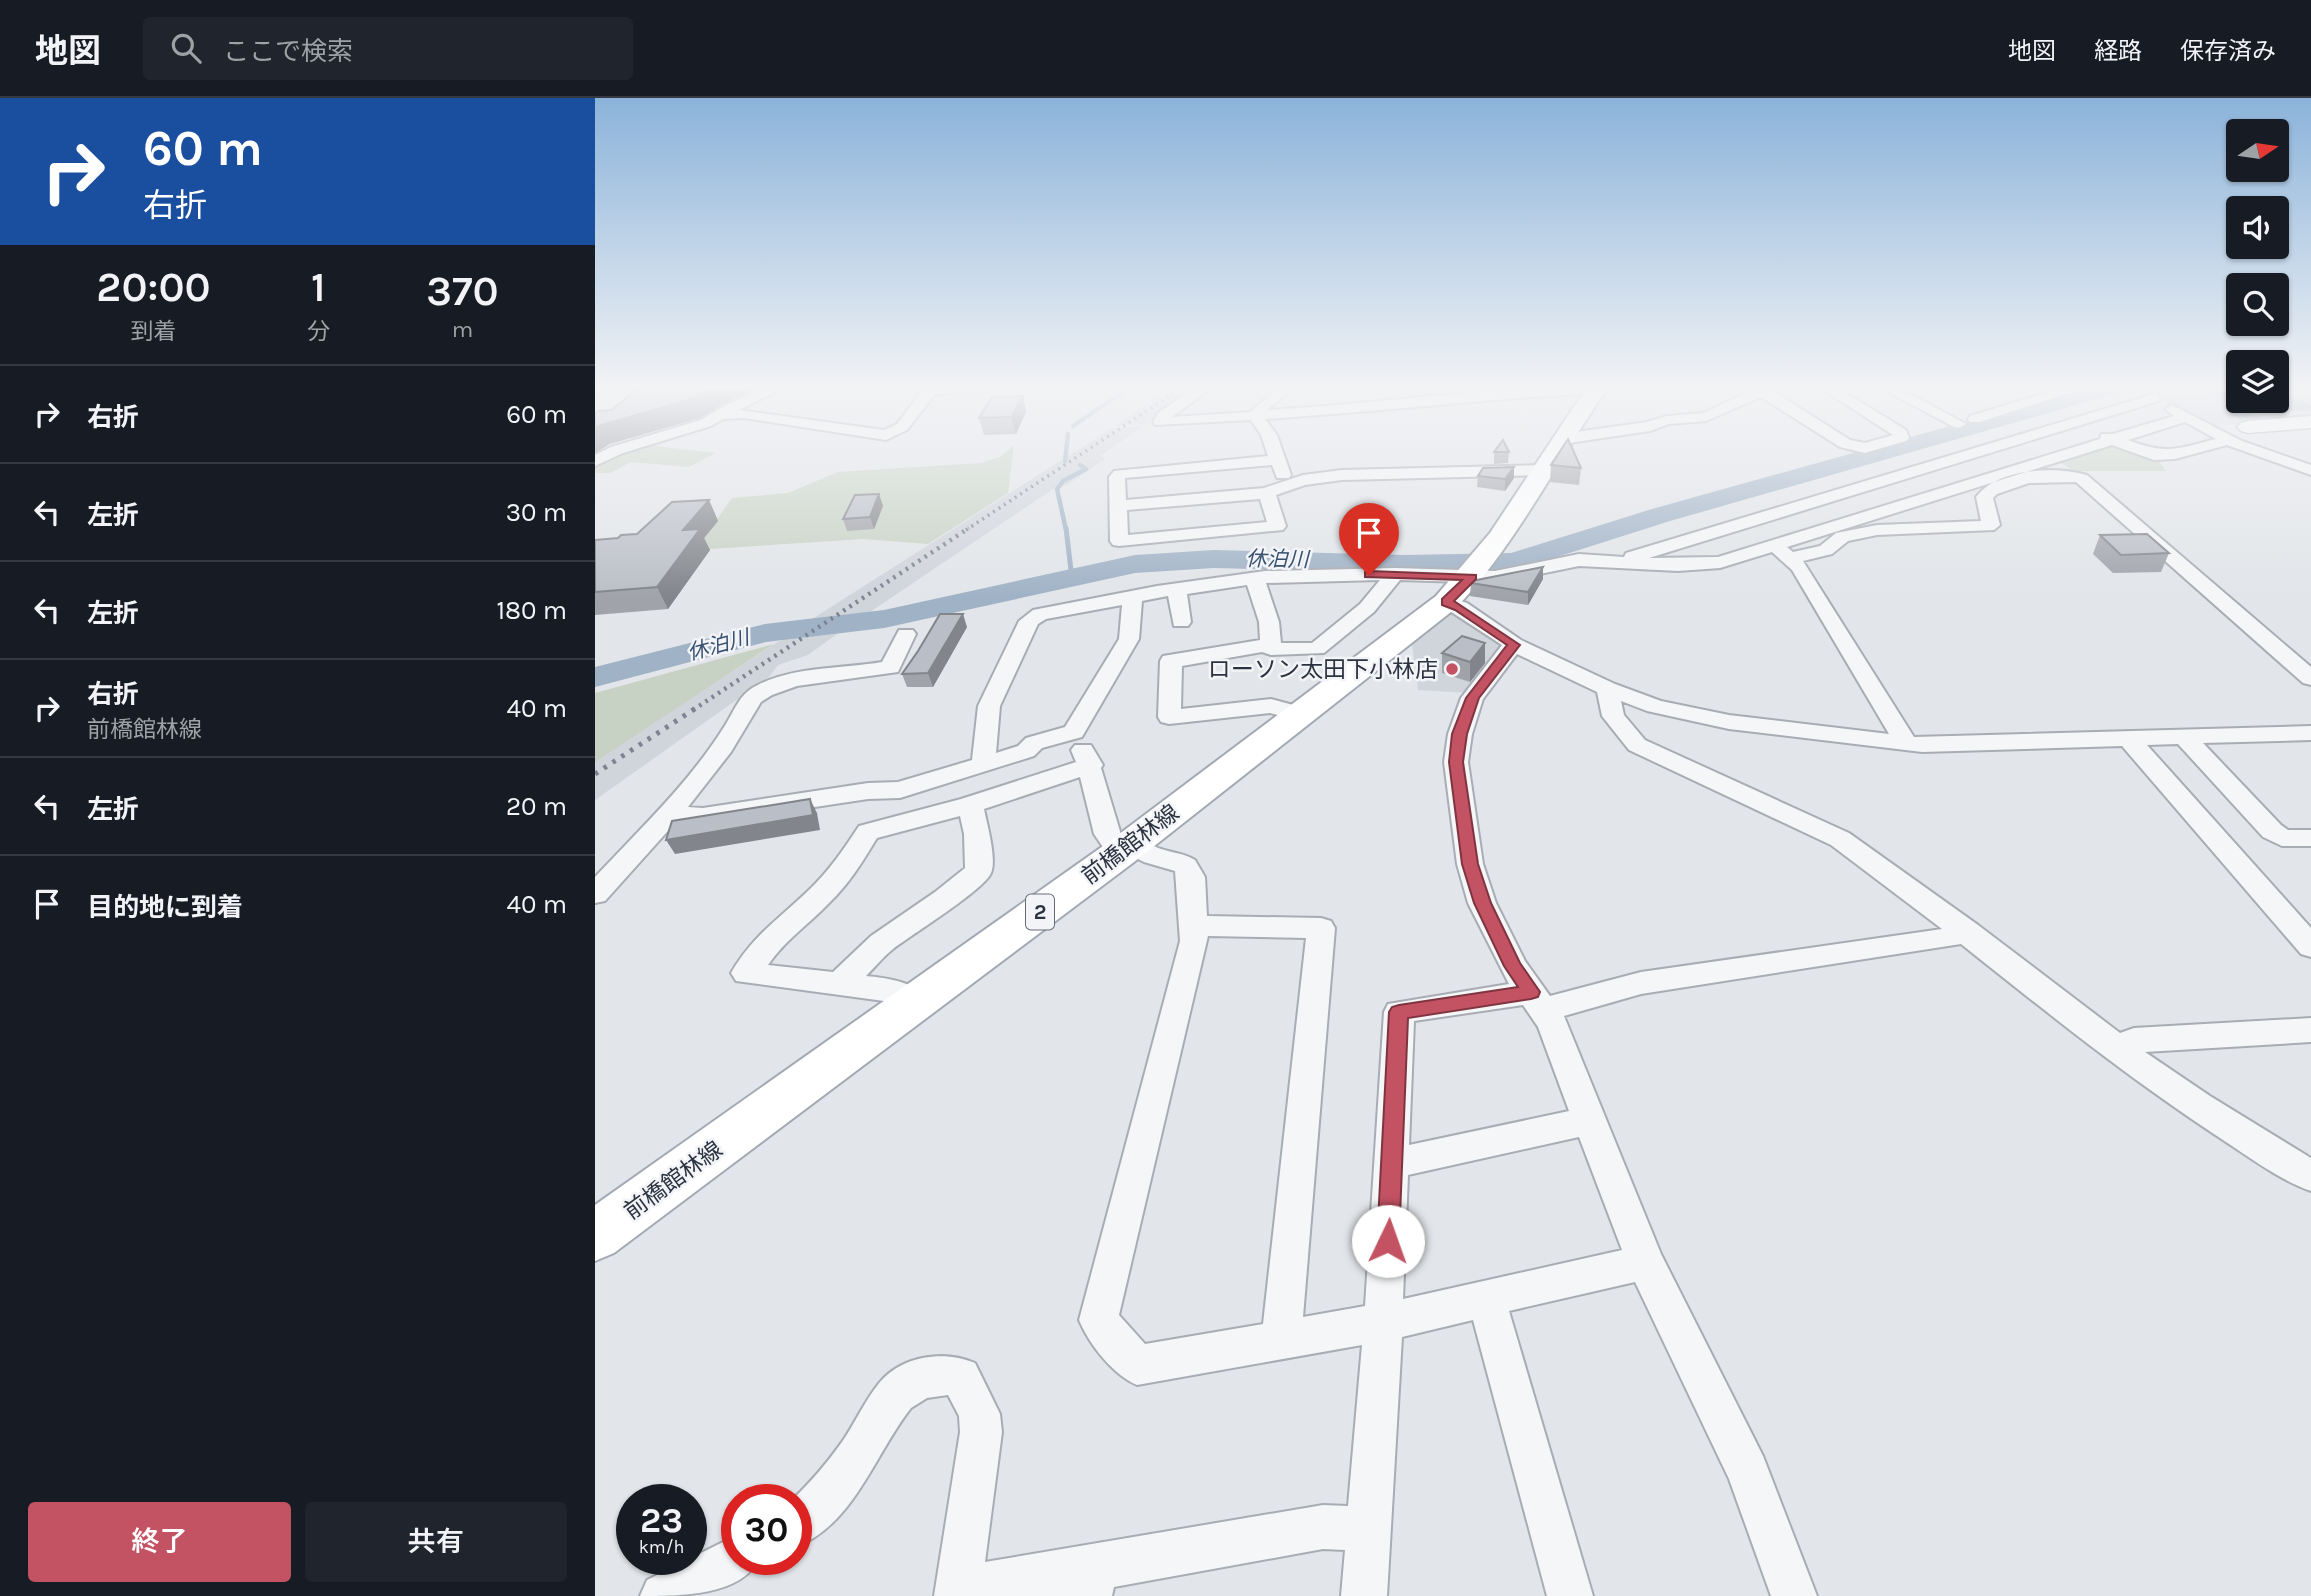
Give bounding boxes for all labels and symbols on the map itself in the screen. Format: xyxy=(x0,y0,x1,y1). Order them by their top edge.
north arrow xyxy=(2226,119,2289,182)
pin xyxy=(1339,503,1399,575)
water label: 休泊川 xyxy=(1245,546,1311,572)
water label: 休泊川 xyxy=(684,625,753,665)
place label: ローソン太田下小林店 xyxy=(1208,656,1438,683)
marker: ローソン太田下小林店 xyxy=(1444,661,1460,677)
street label: 前橋館林線 xyxy=(1076,799,1184,890)
road number: 2 xyxy=(1026,894,1054,930)
street label: 前橋館林線 xyxy=(619,1136,728,1225)
position arrow xyxy=(1351,1204,1425,1278)
speed limit sign: 30 xyxy=(721,1484,812,1575)

